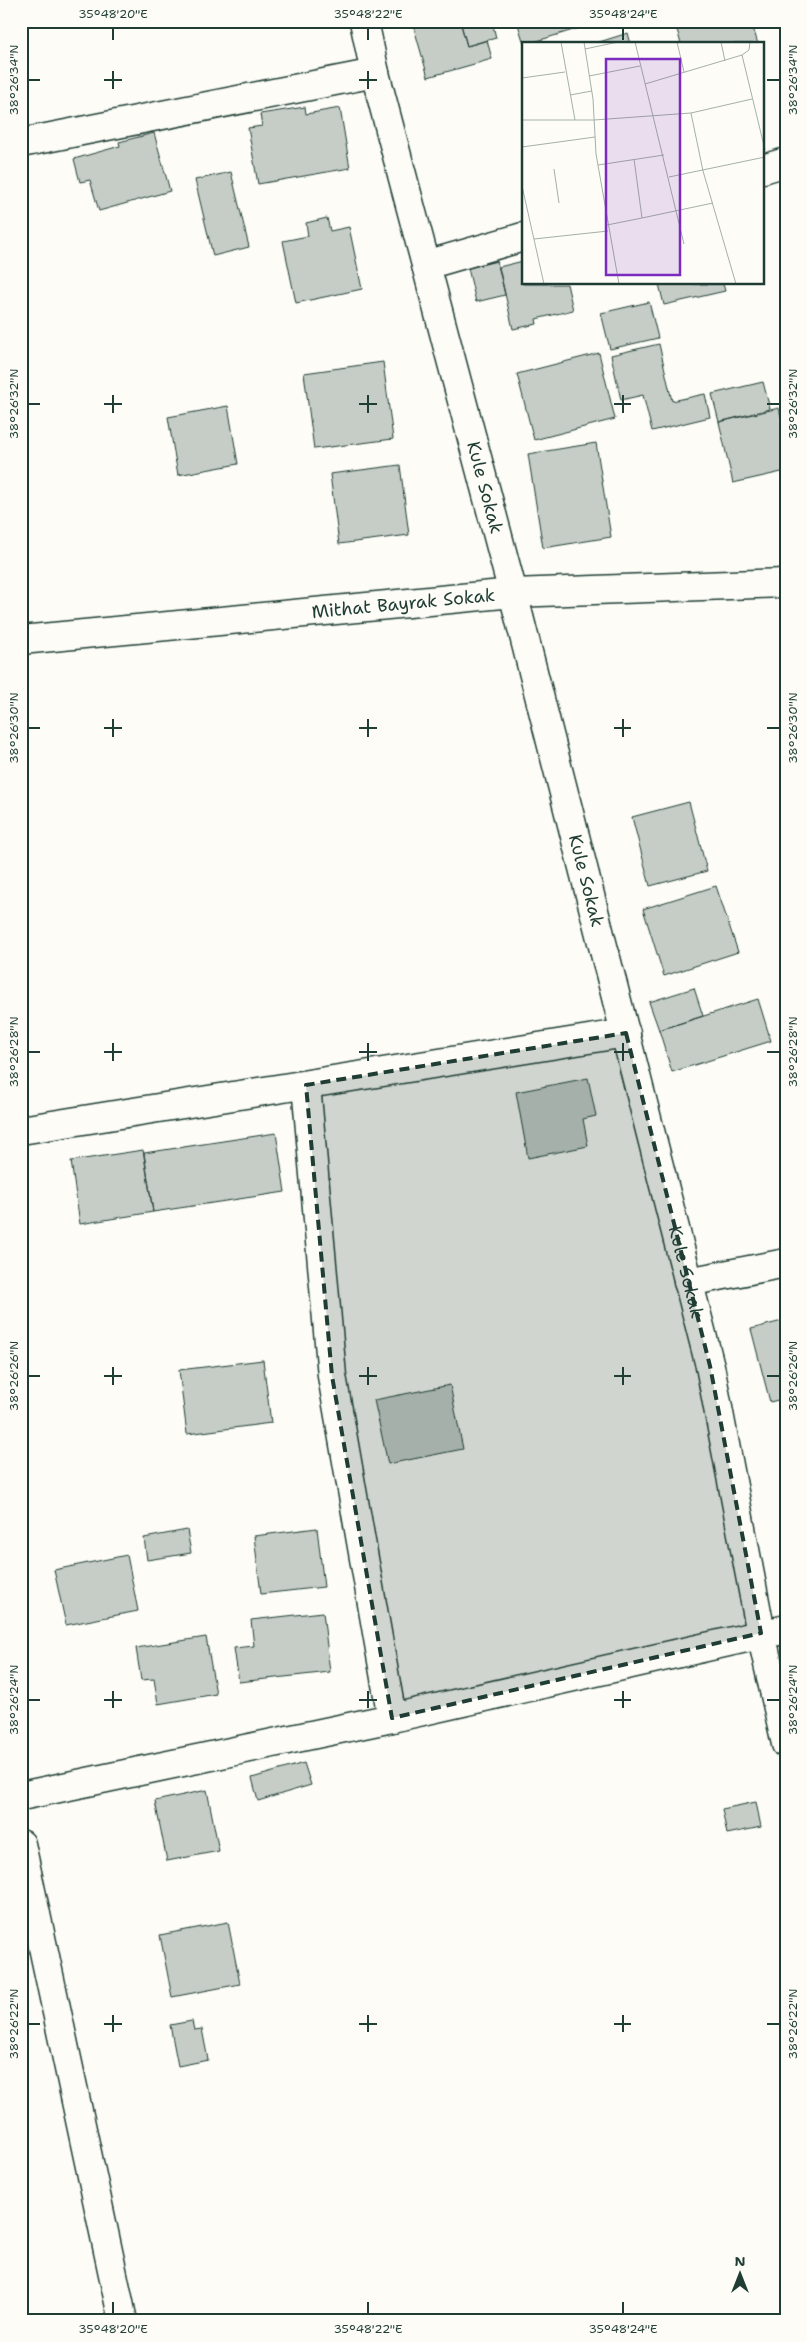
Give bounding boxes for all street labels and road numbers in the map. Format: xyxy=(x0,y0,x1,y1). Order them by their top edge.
street label: Kule Sokak xyxy=(461,439,509,536)
street label: Mithat Bayrak Sokak xyxy=(311,583,496,624)
street label: Kule Sokak xyxy=(563,832,610,930)
street label: Kule Sokak xyxy=(663,1223,709,1321)

